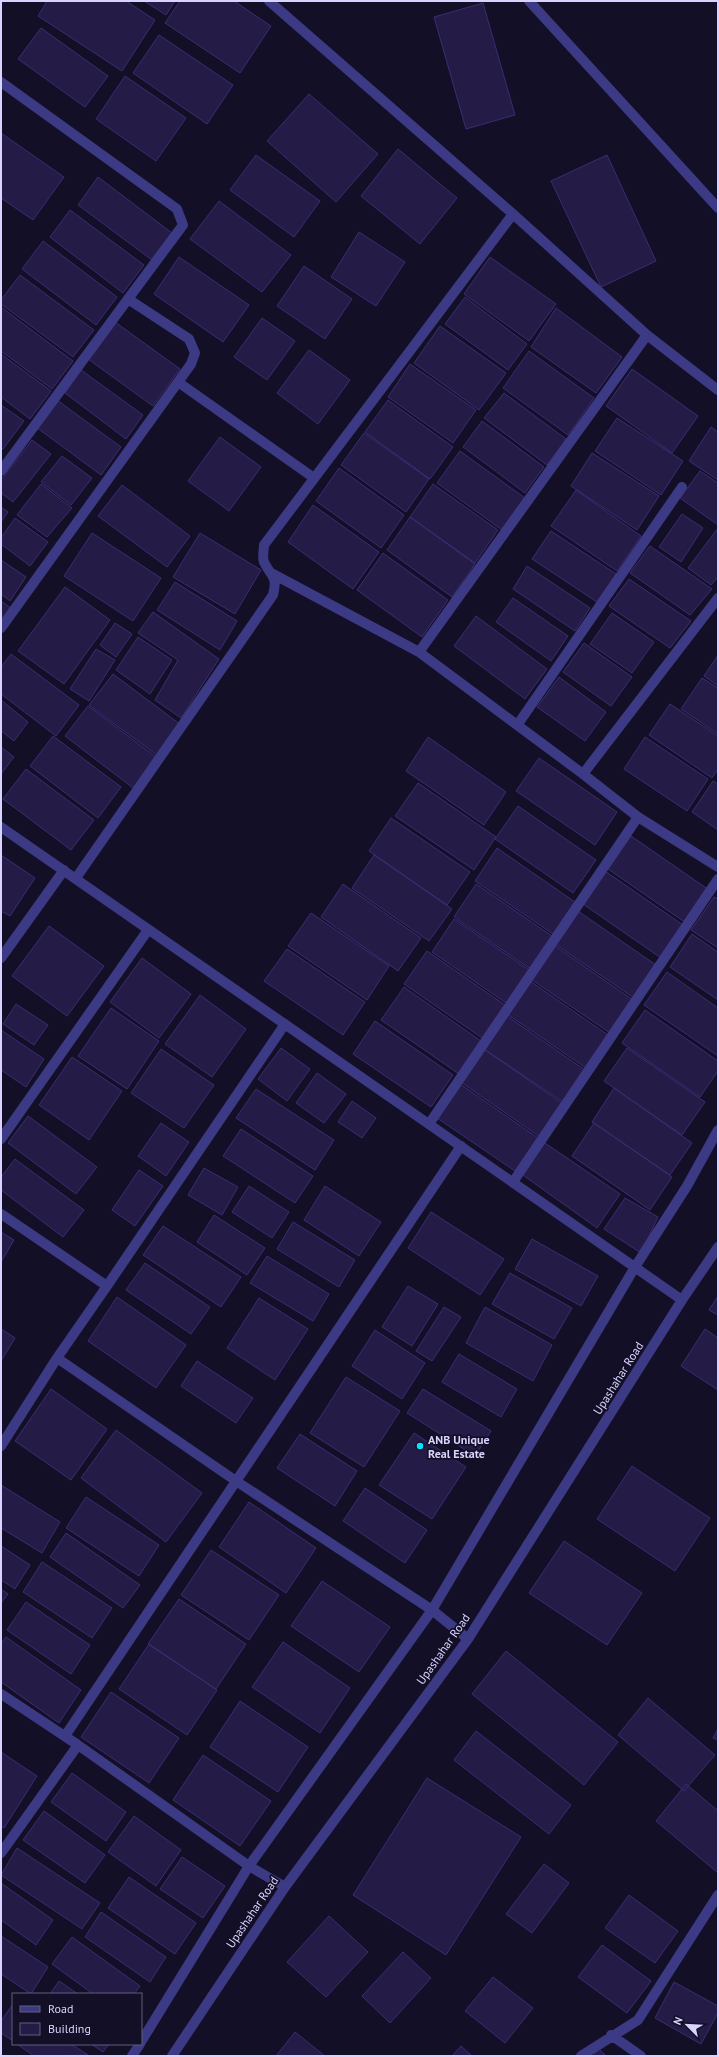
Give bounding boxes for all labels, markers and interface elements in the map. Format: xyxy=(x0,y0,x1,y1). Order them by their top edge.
street label: Upashahar Road xyxy=(590,1339,646,1417)
place label: ANB Unique Real Estate xyxy=(428,1432,490,1461)
marker: ANB Unique Real Estate xyxy=(415,1441,425,1451)
street label: Upashahar Road xyxy=(413,1611,473,1687)
street label: Upashahar Road xyxy=(223,1873,281,1951)
legend xyxy=(12,1993,142,2045)
text: Road xyxy=(48,2001,73,2016)
north arrow xyxy=(667,2005,707,2045)
text: N xyxy=(670,2015,686,2027)
text: Building xyxy=(48,2021,91,2036)

